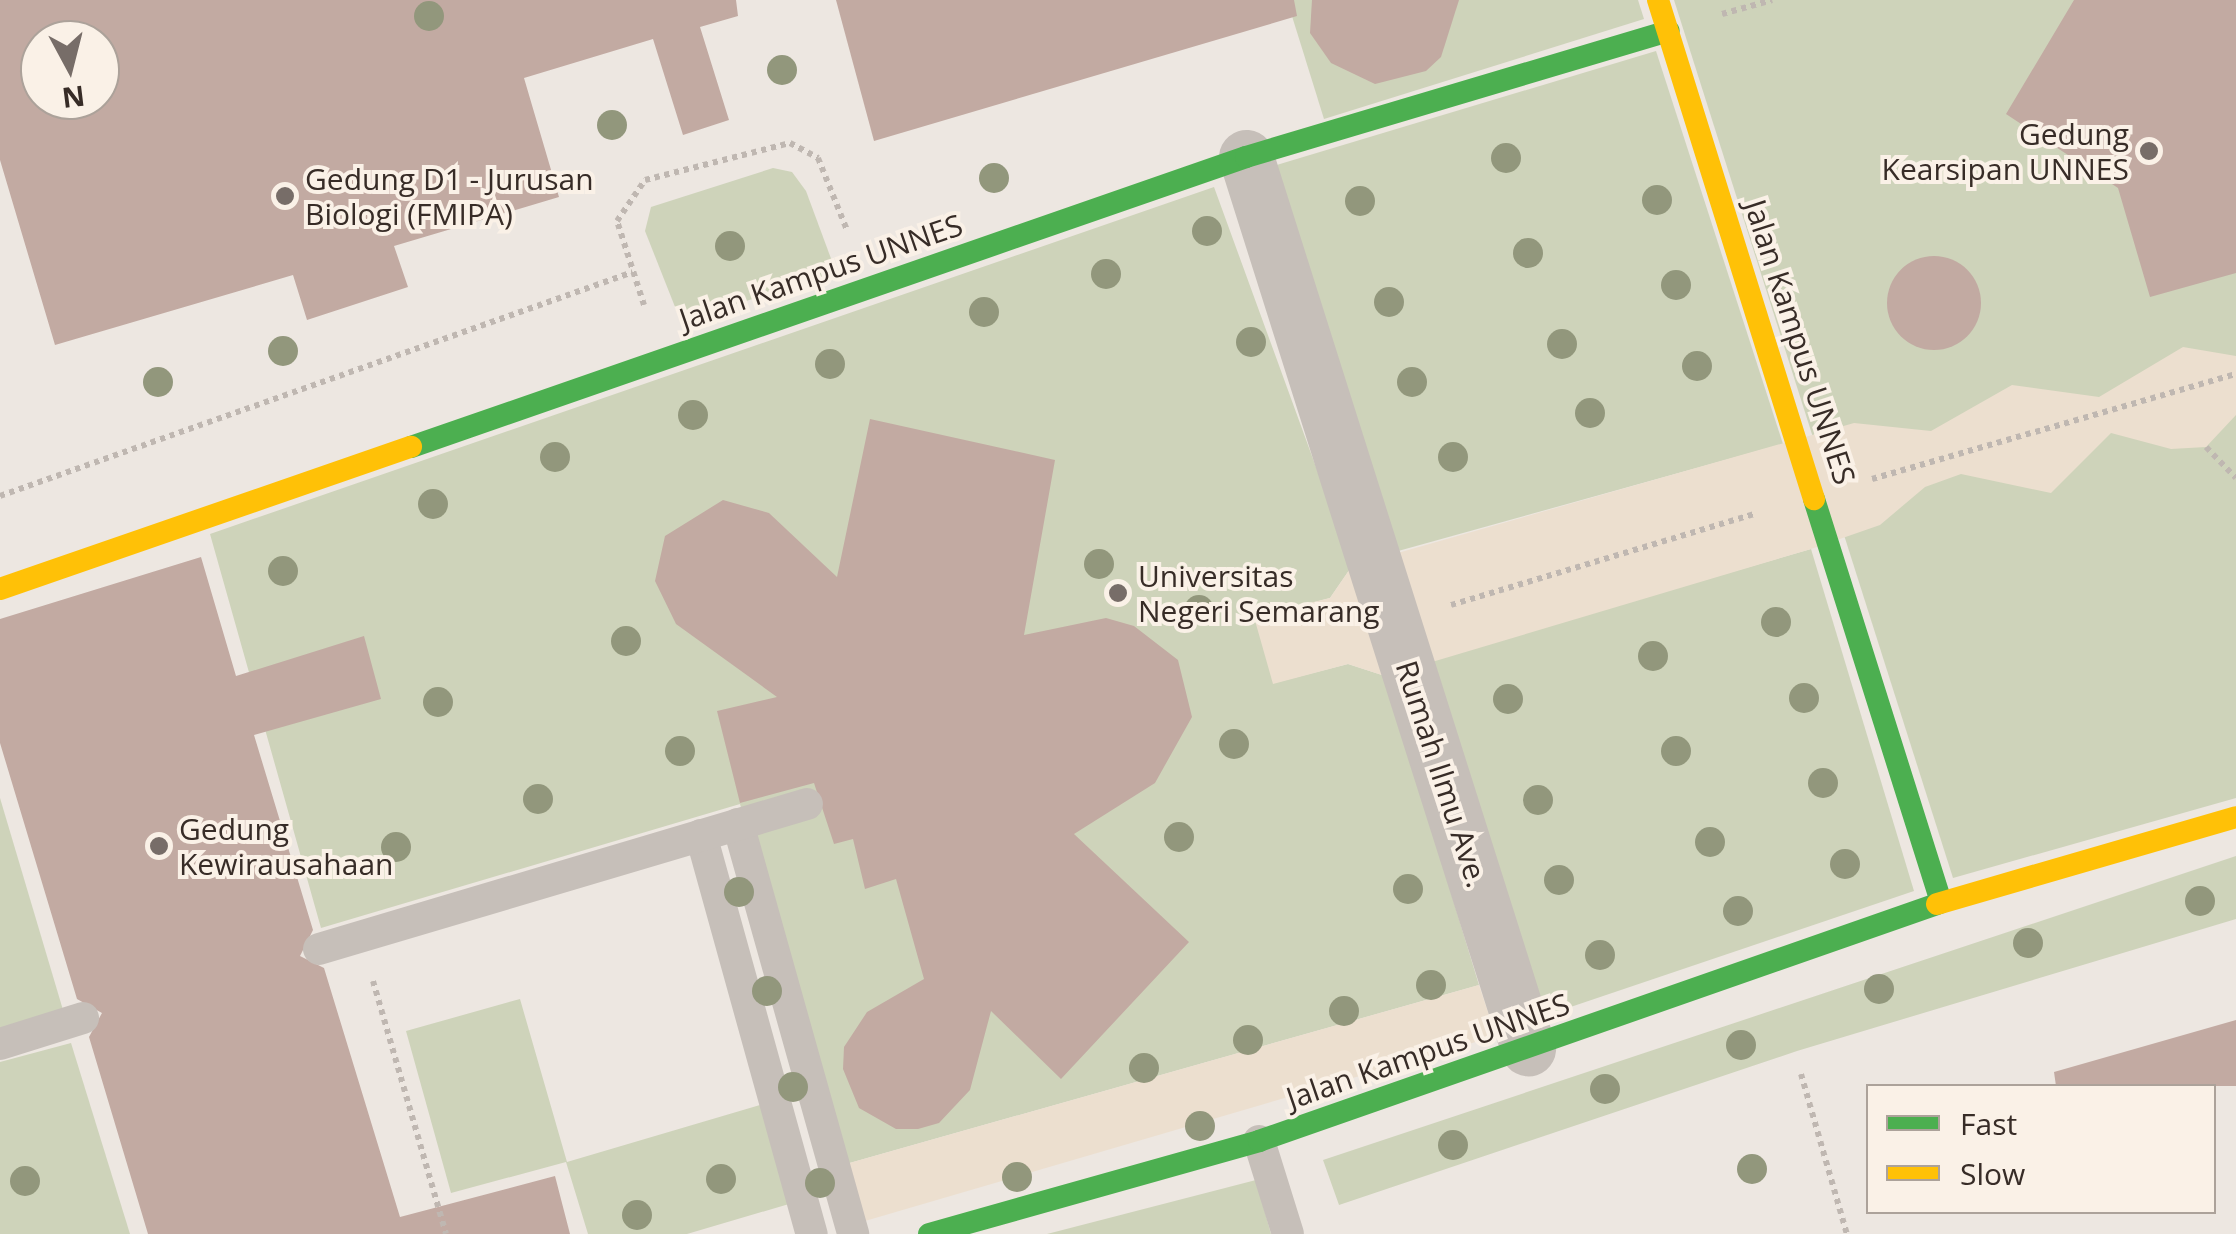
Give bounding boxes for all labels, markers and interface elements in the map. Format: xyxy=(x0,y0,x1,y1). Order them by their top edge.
north arrow xyxy=(20,20,120,120)
text: N xyxy=(60,78,87,118)
place label: Gedung Kearsipan UNNES xyxy=(1882,116,2129,186)
marker: Gedung Kearsipan UNNES xyxy=(2138,140,2160,162)
place label: Gedung D1 - Jurusan Biologi (FMIPA) xyxy=(305,161,594,232)
marker: Gedung D1 - Jurusan Biologi (FMIPA) xyxy=(274,185,296,207)
street label: Jalan Kampus UNNES xyxy=(1737,195,1863,489)
street label: Jalan Kampus UNNES xyxy=(675,207,967,337)
place label: Universitas Negeri Semarang xyxy=(1138,558,1380,628)
marker: Universitas Negeri Semarang xyxy=(1107,582,1129,604)
street label: Rumah Ilmu Ave. xyxy=(1388,656,1496,892)
place label: Gedung Kewirausahaan xyxy=(179,811,393,882)
marker: Gedung Kewirausahaan xyxy=(148,835,170,857)
street label: Jalan Kampus UNNES xyxy=(1282,986,1574,1116)
legend xyxy=(1866,1084,2216,1214)
text: Fast xyxy=(1960,1103,2017,1144)
text: Slow xyxy=(1960,1153,2025,1194)

